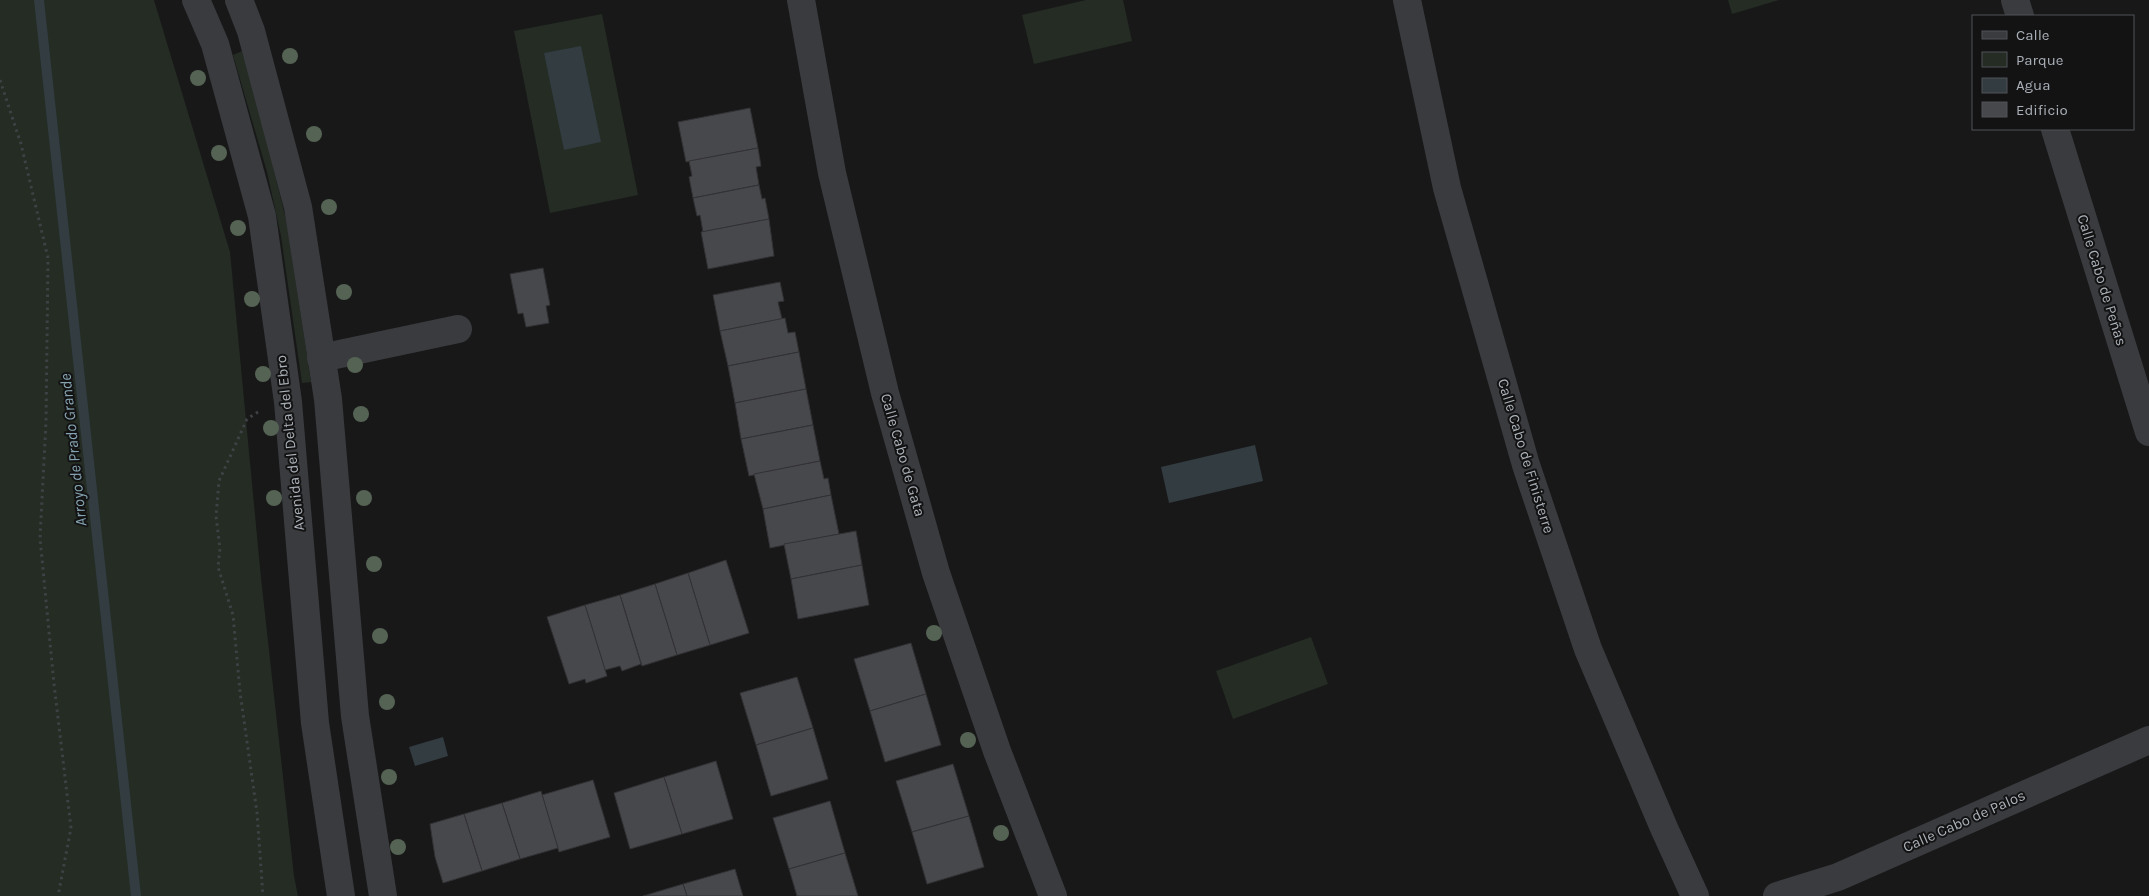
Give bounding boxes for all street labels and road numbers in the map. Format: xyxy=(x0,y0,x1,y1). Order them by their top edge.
street label: Calle Cabo de Peñas xyxy=(2073,212,2131,348)
street label: Avenida del Delta del Ebro xyxy=(272,354,308,532)
street label: Calle Cabo de Finisterre xyxy=(1494,376,1558,536)
street label: Calle Cabo de Gata xyxy=(877,391,929,519)
street label: Calle Cabo de Palos xyxy=(1900,786,2028,856)

